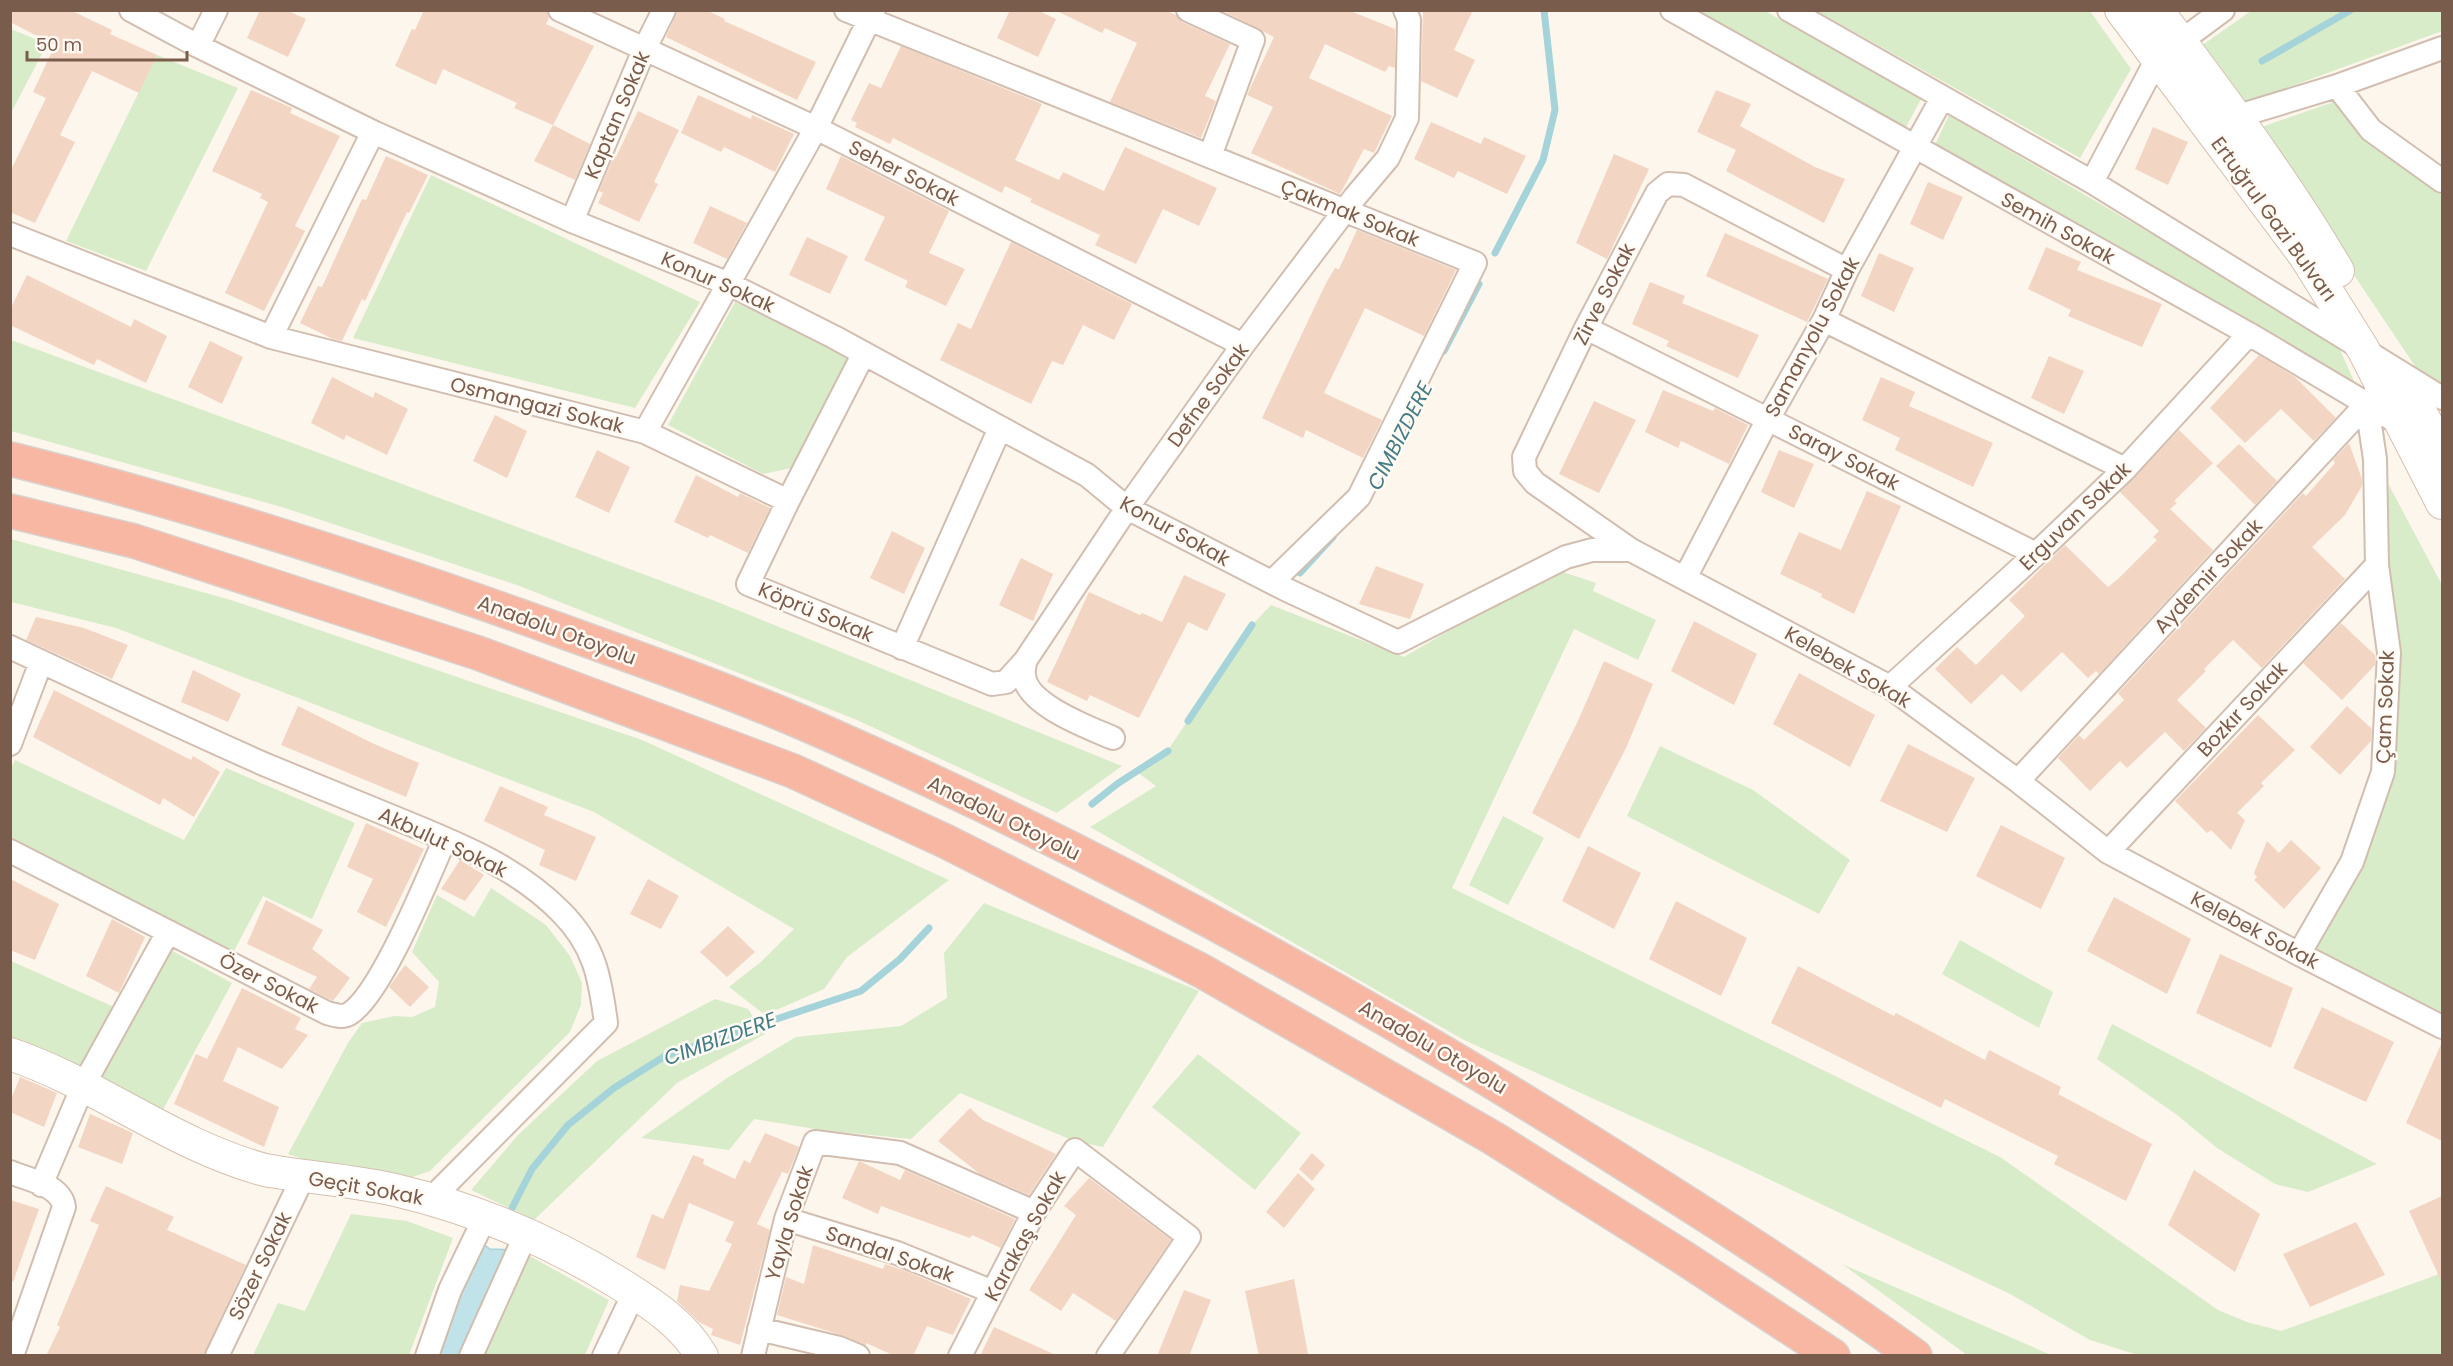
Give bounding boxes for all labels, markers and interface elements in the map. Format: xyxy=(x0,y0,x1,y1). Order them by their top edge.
scale bar xyxy=(27,24,188,62)
text: 50 m xyxy=(36,32,82,57)
street label: Kaptan Sokak xyxy=(577,46,657,183)
street label: Ertuğrul Gazi Bulvarı xyxy=(2205,131,2343,307)
street label: Seher Sokak xyxy=(844,133,965,213)
street label: Çakmak Sokak xyxy=(1276,172,1424,254)
street label: Semih Sokak xyxy=(1996,185,2121,271)
street label: Zirve Sokak xyxy=(1566,238,1642,350)
street label: Konur Sokak xyxy=(657,244,780,320)
street label: Samanyolu Sokak xyxy=(1758,251,1866,422)
street label: Defne Sokak xyxy=(1161,337,1256,453)
street label: Osmangazi Sokak xyxy=(447,370,627,440)
water label: CIMBIZDERE xyxy=(1360,376,1439,495)
street label: Saray Sokak xyxy=(1784,417,1905,497)
street label: Erguvan Sokak xyxy=(2013,455,2138,577)
street label: Konur Sokak xyxy=(1115,489,1236,573)
street label: Aydemir Sokak xyxy=(2147,512,2269,640)
street label: Köprü Sokak xyxy=(754,575,879,649)
street label: Anadolu Otoyolu xyxy=(474,588,640,672)
street label: Kelebek Sokak xyxy=(1780,619,1917,715)
street label: Çam Sokak xyxy=(2369,649,2401,764)
street label: Bozkır Sokak xyxy=(2191,655,2294,763)
street label: Anadolu Otoyolu xyxy=(923,769,1085,867)
street label: Akbulut Sokak xyxy=(374,800,513,884)
street label: Kelebek Sokak xyxy=(2186,884,2325,976)
street label: Özer Sokak xyxy=(214,946,324,1020)
street label: Anadolu Otoyolu xyxy=(1354,993,1512,1101)
water label: CIMBIZDERE xyxy=(659,1005,780,1072)
street label: Yayla Sokak xyxy=(758,1161,820,1284)
street label: Geçit Sokak xyxy=(306,1164,426,1212)
street label: Karakaş Sokak xyxy=(978,1165,1073,1306)
street label: Sözer Sokak xyxy=(222,1206,299,1325)
street label: Sandal Sokak xyxy=(822,1219,959,1289)

